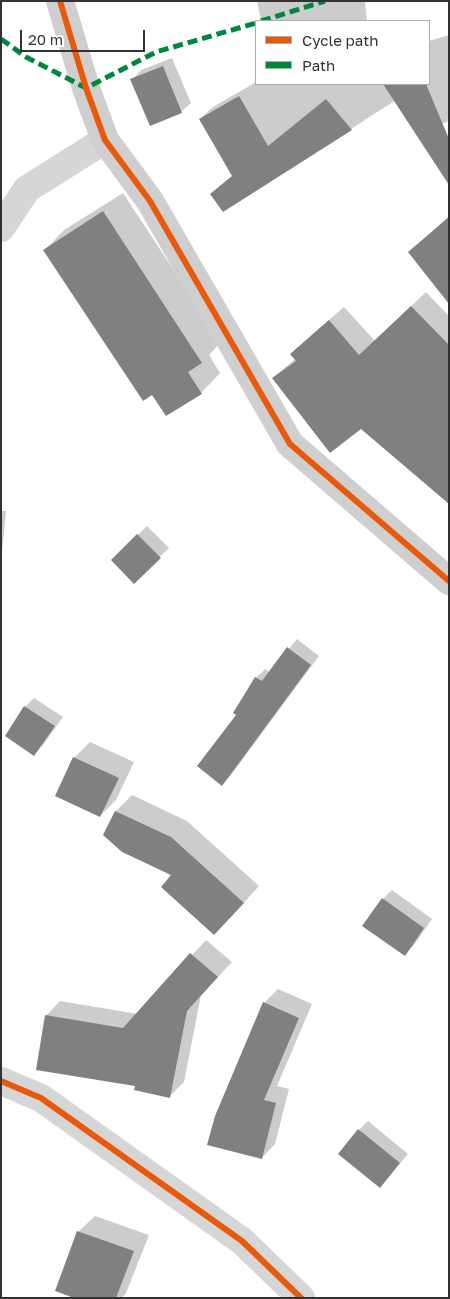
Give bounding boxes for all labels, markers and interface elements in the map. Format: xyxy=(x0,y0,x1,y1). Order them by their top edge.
scale bar xyxy=(22,20,148,52)
legend xyxy=(255,20,430,85)
text: 20 m xyxy=(28,30,63,48)
text: Cycle path xyxy=(302,31,378,49)
text: Path xyxy=(302,56,335,74)

